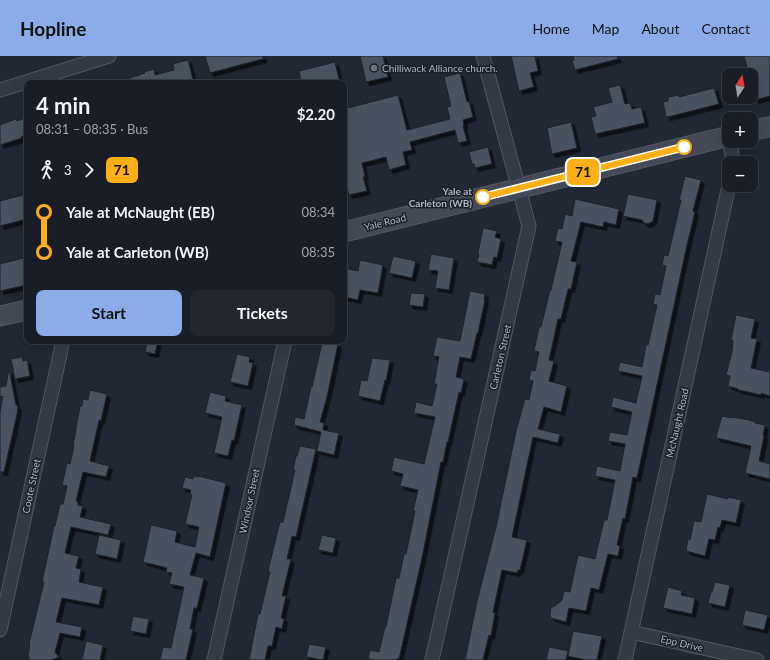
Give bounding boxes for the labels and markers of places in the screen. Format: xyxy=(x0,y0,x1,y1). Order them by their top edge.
place label: Chilliwack Alliance church. xyxy=(382,62,498,74)
marker: Chilliwack Alliance church. xyxy=(369,63,379,73)
unlabelled marker xyxy=(676,139,692,155)
place label: Yale at Carleton (WB) xyxy=(409,185,472,209)
marker: Yale at Carleton (WB) xyxy=(475,189,491,205)

